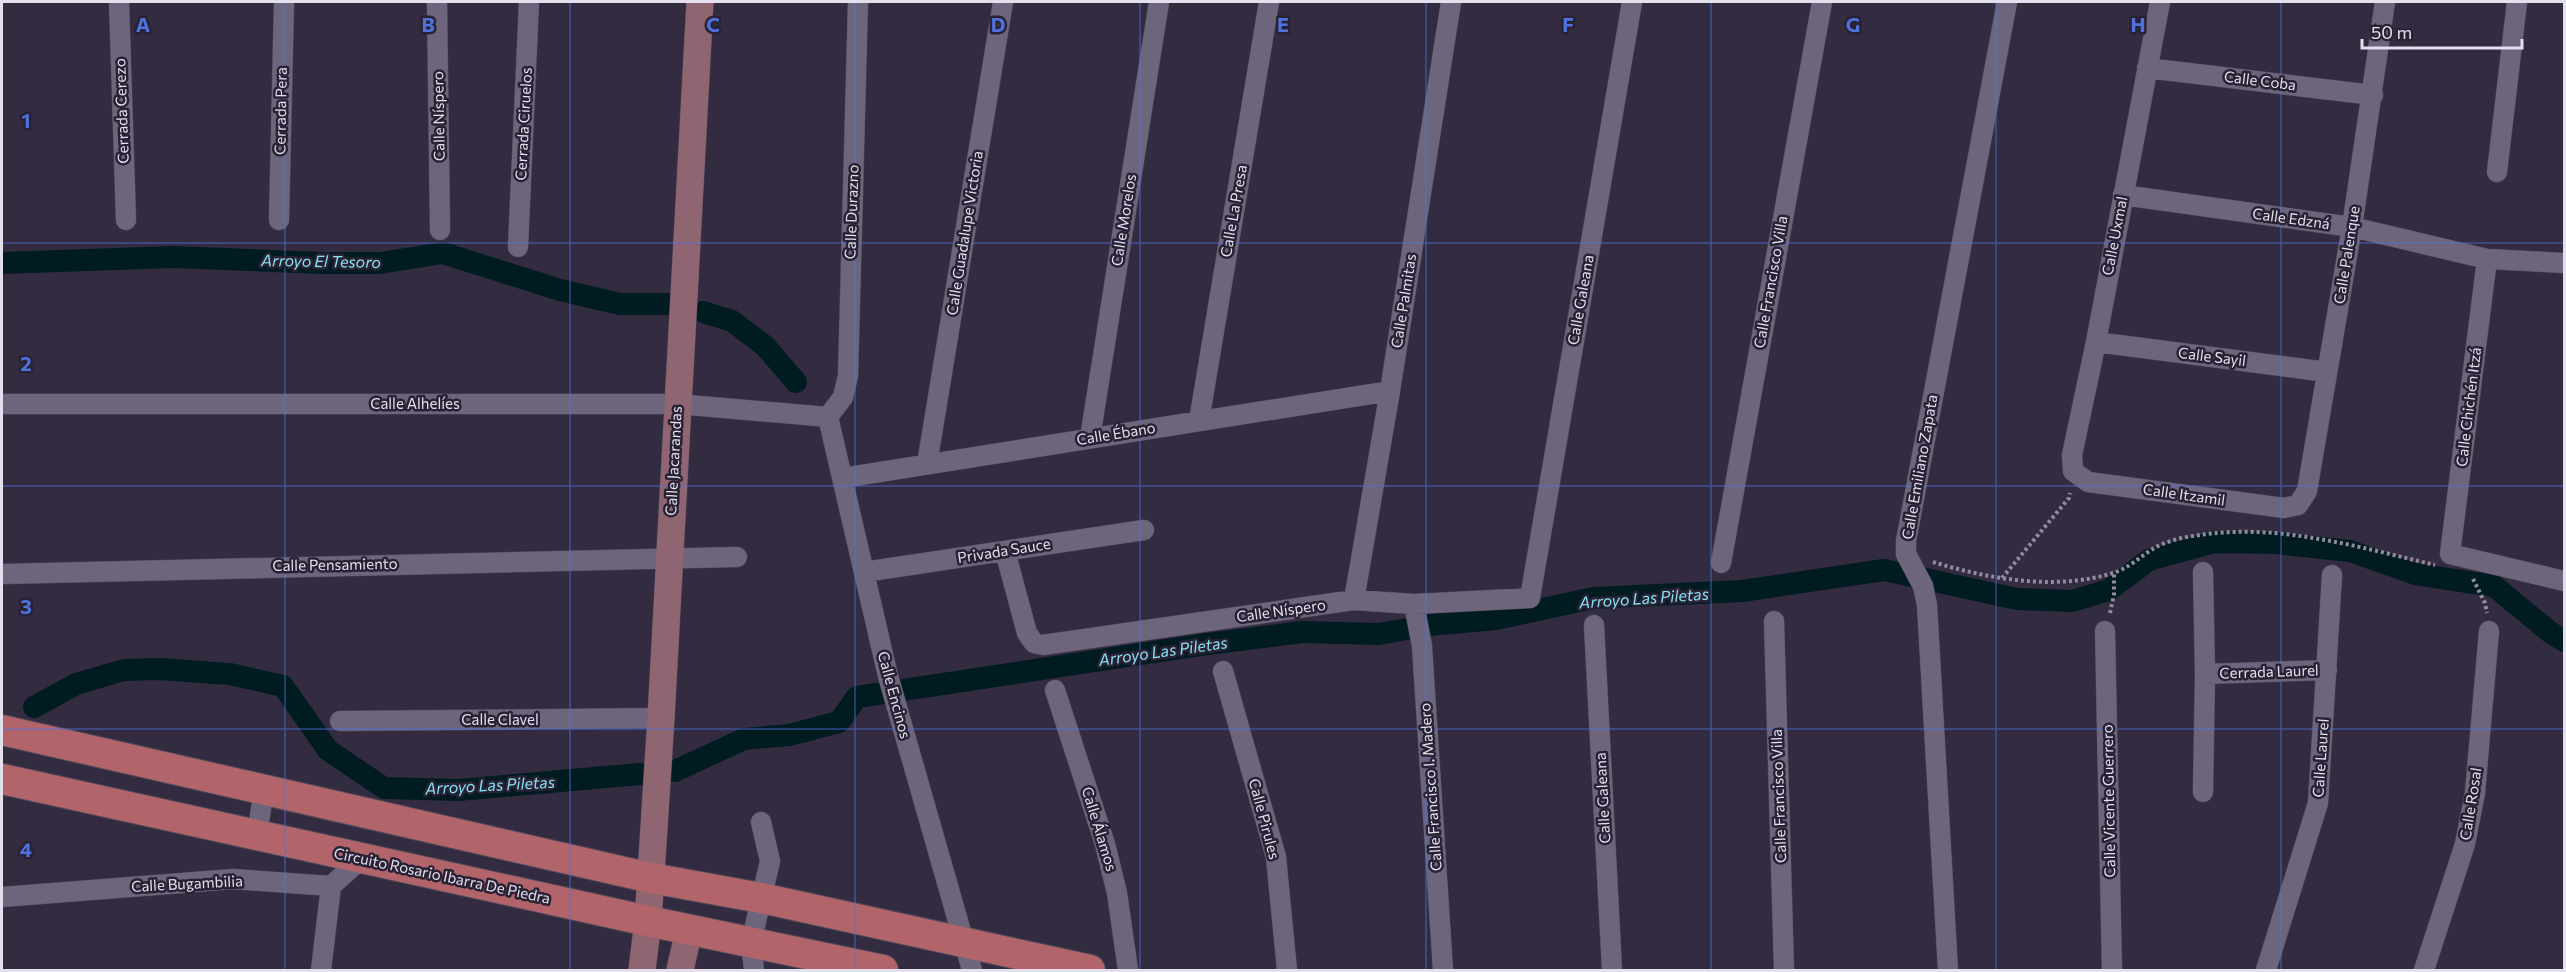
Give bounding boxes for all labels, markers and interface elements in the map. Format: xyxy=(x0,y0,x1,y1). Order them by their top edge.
text: A xyxy=(136,12,150,36)
text: B xyxy=(421,12,435,36)
text: C xyxy=(706,12,720,36)
text: D xyxy=(991,12,1005,36)
text: E xyxy=(1277,12,1289,36)
text: F xyxy=(1562,12,1574,36)
text: G xyxy=(1846,12,1860,36)
text: H xyxy=(2131,12,2146,36)
scale bar xyxy=(2362,12,2522,50)
text: 50 m xyxy=(2371,21,2412,43)
street label: Cerrada Cerezo xyxy=(110,58,132,164)
street label: Cerrada Pera xyxy=(270,67,290,155)
street label: Cerrada Ciruelos xyxy=(511,67,535,181)
street label: Calle Coba xyxy=(2223,67,2297,93)
street label: Calle Níspero xyxy=(428,71,448,161)
text: 1 xyxy=(21,108,31,132)
street label: Calle Guadalupe Victoria xyxy=(942,149,986,316)
street label: Calle La Presa xyxy=(1216,163,1250,258)
street label: Calle Durazno xyxy=(840,164,862,260)
street label: Calle Morelos xyxy=(1107,172,1139,267)
street label: Calle Uxmal xyxy=(2098,195,2131,277)
street label: Calle Edzná xyxy=(2251,204,2331,232)
street label: Calle Palenque xyxy=(2329,204,2363,305)
street label: Calle Francisco Villa xyxy=(1750,214,1791,349)
water label: Arroyo El Tesoro xyxy=(260,250,381,271)
street label: Calle Palmitas xyxy=(1387,252,1419,349)
street label: Calle Galeana xyxy=(1563,253,1597,346)
street label: Calle Sayil xyxy=(2177,343,2247,369)
street label: Calle Chichén Itzá xyxy=(2452,346,2484,468)
text: 2 xyxy=(20,351,32,375)
street label: Calle Emiliano Zapata xyxy=(1897,393,1941,541)
street label: Calle Alhelíes xyxy=(370,394,460,412)
street label: Calle Jacarandas xyxy=(661,406,685,516)
street label: Calle Ébano xyxy=(1075,417,1157,448)
street label: Calle Itzamil xyxy=(2142,479,2226,509)
street label: Privada Sauce xyxy=(956,534,1052,566)
street label: Calle Pensamiento xyxy=(272,554,398,574)
water label: Arroyo Las Piletas xyxy=(1577,583,1709,612)
text: 3 xyxy=(20,594,32,618)
street label: Calle Níspero xyxy=(1235,595,1327,625)
water label: Arroyo Las Piletas xyxy=(1096,632,1229,669)
street label: Calle Encinos xyxy=(875,649,915,740)
street label: Cerrada Laurel xyxy=(2219,660,2319,682)
street label: Calle Francisco I. Madero xyxy=(1415,702,1445,872)
street label: Calle Clavel xyxy=(461,710,539,728)
street label: Calle Laurel xyxy=(2308,718,2332,798)
street label: Calle Vicente Guerrero xyxy=(2098,724,2118,878)
street label: Calle Francisco Villa xyxy=(1767,729,1789,863)
street label: Calle Galeana xyxy=(1591,752,1613,844)
street label: Calle Rosal xyxy=(2455,766,2485,841)
water label: Arroyo Las Piletas xyxy=(424,772,555,797)
street label: Calle Pirules xyxy=(1246,776,1284,861)
street label: Calle Álamos xyxy=(1079,784,1122,873)
text: 4 xyxy=(20,837,32,861)
street label: Circuito Rosario Ibarra De Piedra xyxy=(332,843,552,907)
street label: Calle Bugambilia xyxy=(131,871,243,895)

